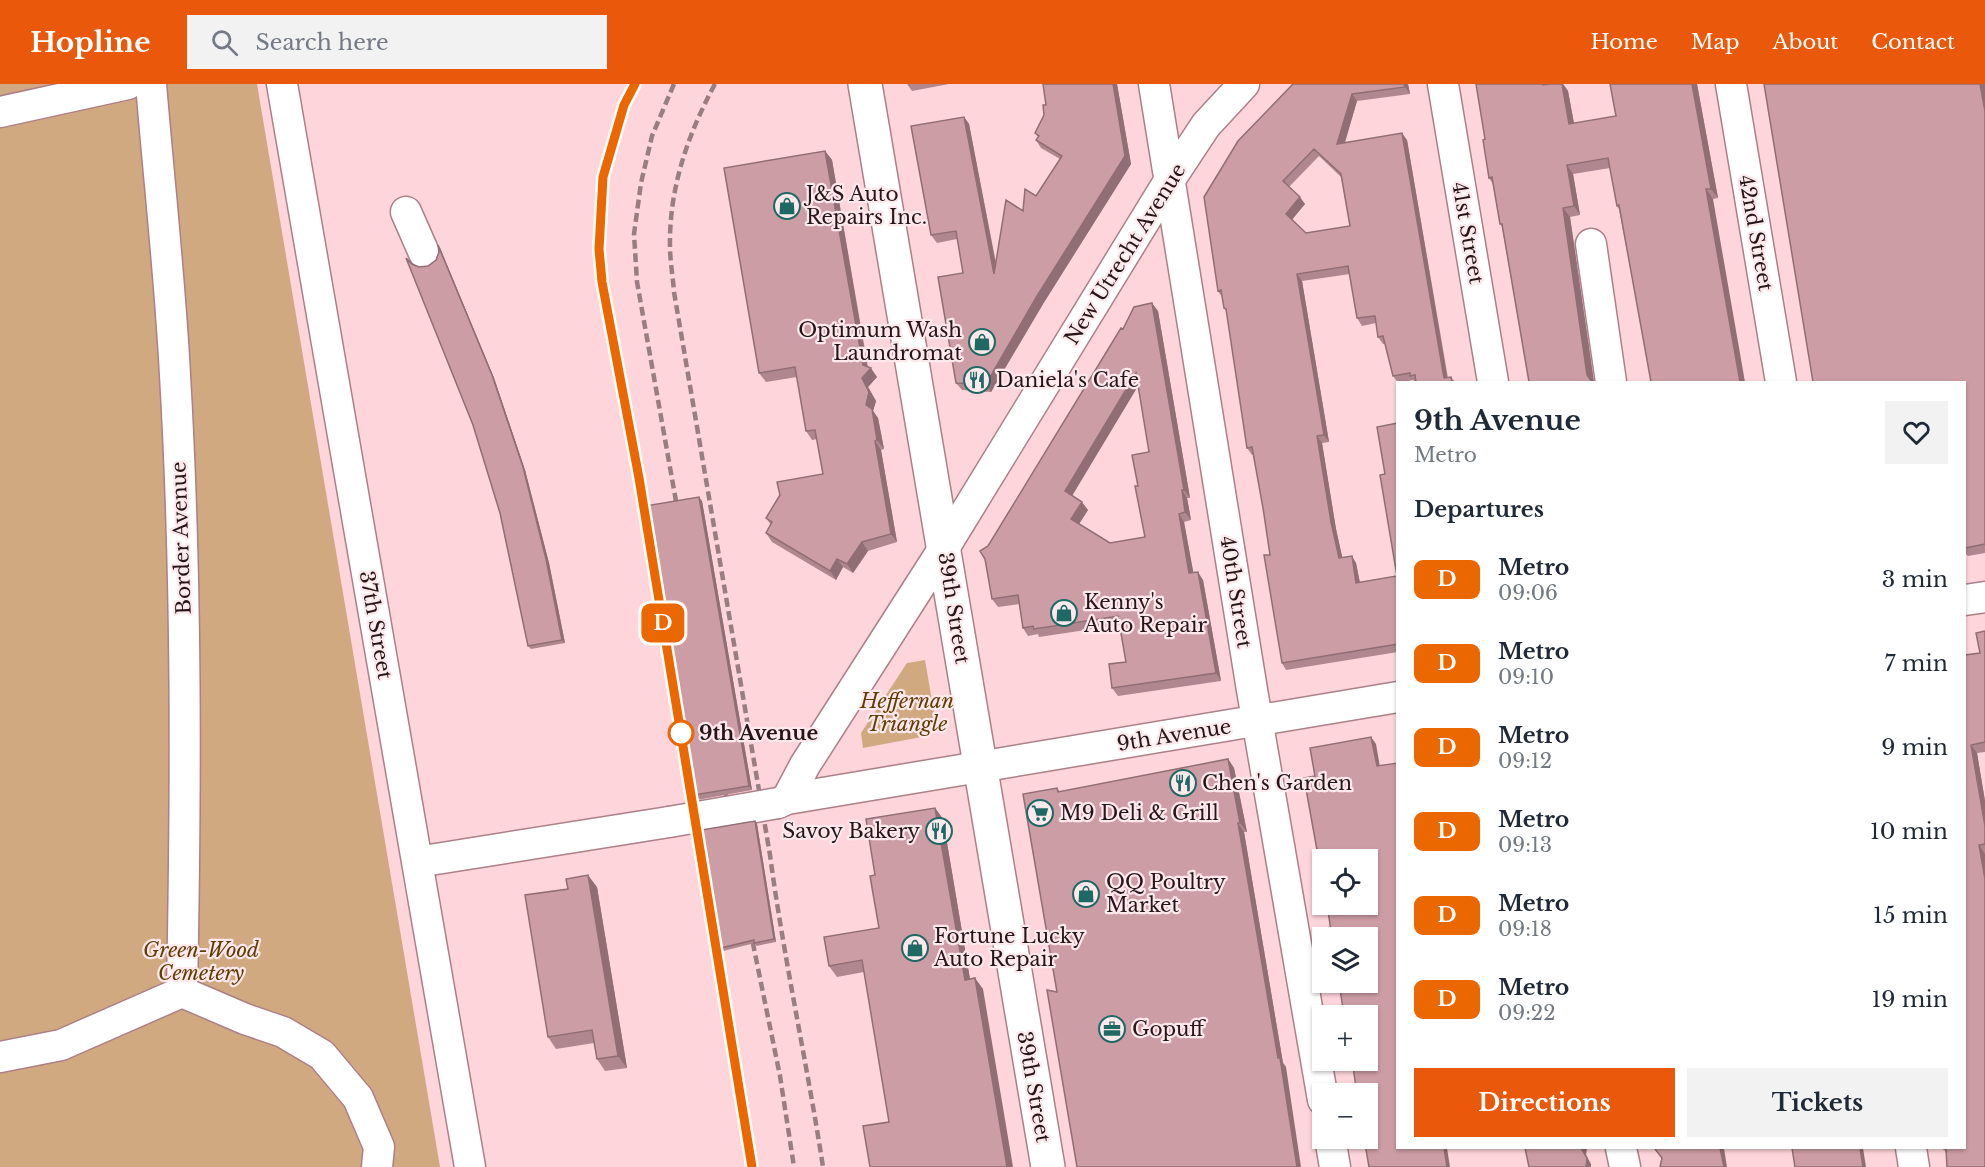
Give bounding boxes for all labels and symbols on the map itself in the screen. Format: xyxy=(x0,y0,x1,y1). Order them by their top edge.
street label: New Utrecht Avenue xyxy=(1059,159,1191,349)
street label: 42nd Street xyxy=(1734,173,1778,293)
street label: 41st Street xyxy=(1447,180,1489,286)
place label: J&S Auto Repairs Inc. xyxy=(803,182,927,229)
shop icon: J&S Auto Repairs Inc. xyxy=(772,191,802,221)
place label: Optimum Wash Laundromat xyxy=(798,318,962,365)
shop icon: Optimum Wash Laundromat xyxy=(967,327,997,357)
restaurant icon: Daniela's Cafe xyxy=(962,365,992,395)
place label: Daniela's Cafe xyxy=(996,368,1139,392)
street label: Border Avenue xyxy=(166,461,196,615)
street label: 40th Street xyxy=(1215,534,1257,650)
street label: 39th Street xyxy=(933,551,975,666)
street label: 37th Street xyxy=(355,569,397,681)
place label: Kenny's Auto Repair xyxy=(1083,590,1208,637)
shop icon: Kenny's Auto Repair xyxy=(1049,598,1079,628)
line badge: D xyxy=(644,604,682,642)
park label: Heffernan Triangle xyxy=(859,689,954,736)
street label: 9th Avenue xyxy=(1115,714,1233,756)
marker: 9th Avenue xyxy=(668,720,694,746)
place label: 9th Avenue xyxy=(699,721,818,745)
restaurant icon: Chen's Garden xyxy=(1168,768,1198,798)
place label: Chen's Garden xyxy=(1202,771,1352,795)
supermarket icon: M9 Deli & Grill xyxy=(1025,798,1055,828)
place label: M9 Deli & Grill xyxy=(1060,801,1219,825)
restaurant icon: Savoy Bakery xyxy=(924,816,954,846)
place label: Savoy Bakery xyxy=(782,819,920,843)
place label: QQ Poultry Market xyxy=(1106,870,1226,917)
shop icon: QQ Poultry Market xyxy=(1071,879,1101,909)
place label: Fortune Lucky Auto Repair xyxy=(933,924,1085,971)
shop icon: Fortune Lucky Auto Repair xyxy=(900,933,930,963)
park label: Green-Wood Cemetery xyxy=(143,938,259,985)
office icon: Gopuff xyxy=(1097,1014,1127,1044)
place label: Gopuff xyxy=(1132,1017,1206,1041)
street label: 39th Street xyxy=(1012,1030,1056,1145)

